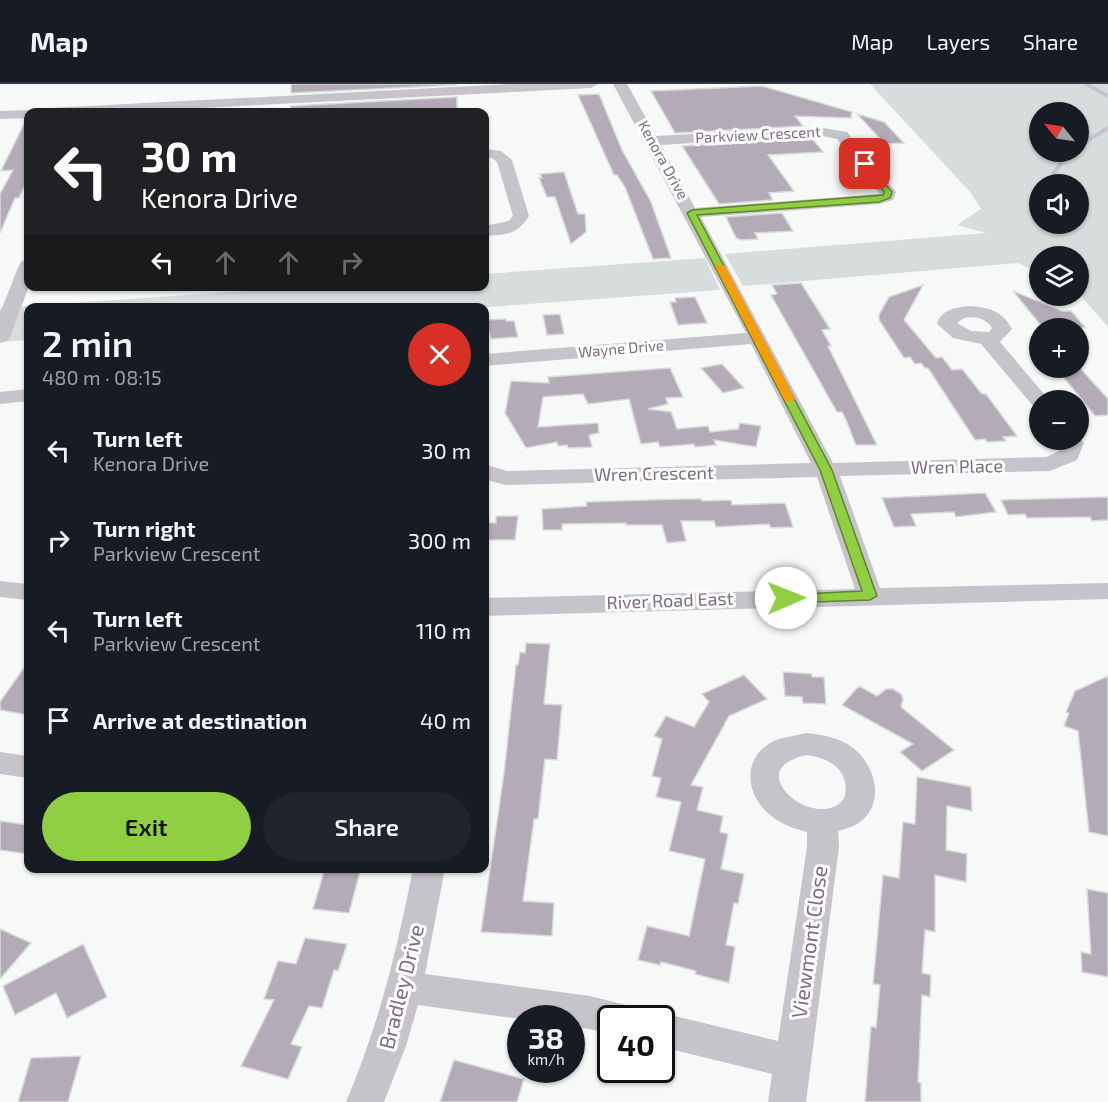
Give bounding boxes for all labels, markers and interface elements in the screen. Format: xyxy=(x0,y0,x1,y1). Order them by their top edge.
text: Map xyxy=(30,24,88,58)
text: Map xyxy=(851,29,893,54)
text: Layers xyxy=(926,29,990,54)
text: Share xyxy=(1023,29,1078,54)
north arrow xyxy=(1029,102,1089,162)
map controls xyxy=(1029,102,1089,450)
street label: Kenora Drive xyxy=(635,117,693,202)
street label: Parkview Crescent xyxy=(695,122,821,146)
text: 30 m xyxy=(141,130,237,180)
icon: left xyxy=(42,132,120,210)
pin xyxy=(839,138,890,189)
icon: arrive xyxy=(848,147,881,180)
button: sound xyxy=(1029,174,1089,234)
text: Kenora Drive xyxy=(141,181,298,213)
icon: left xyxy=(146,246,179,279)
icon: ahead xyxy=(209,246,242,279)
icon: ahead xyxy=(272,246,305,279)
icon: right xyxy=(335,246,368,279)
button: layers xyxy=(1029,246,1089,306)
button: + xyxy=(1029,318,1089,378)
text: 2 min xyxy=(42,321,133,364)
button: close xyxy=(408,323,471,386)
street label: Wayne Drive xyxy=(577,335,665,361)
text: 480 m · 08:15 xyxy=(42,365,162,389)
button: − xyxy=(1029,390,1089,450)
text: Turn left xyxy=(93,425,182,451)
icon: left xyxy=(42,434,75,467)
text: 30 m xyxy=(421,437,471,463)
text: Kenora Drive xyxy=(93,451,209,475)
street label: Wren Place xyxy=(911,454,1003,478)
street label: Wren Crescent xyxy=(594,461,714,485)
text: Turn right xyxy=(93,515,195,541)
icon: right xyxy=(42,524,75,557)
text: 300 m xyxy=(408,527,471,553)
text: Parkview Crescent xyxy=(93,541,260,565)
position arrow xyxy=(754,566,818,630)
street label: River Road East xyxy=(606,587,734,613)
text: Turn left xyxy=(93,605,182,631)
icon: left xyxy=(42,614,75,647)
text: 110 m xyxy=(416,617,471,643)
text: Parkview Crescent xyxy=(93,631,260,655)
icon: arrive xyxy=(42,704,75,737)
text: Arrive at destination xyxy=(93,707,307,733)
text: 40 m xyxy=(420,707,471,733)
button: Exit xyxy=(42,792,251,861)
button: Share xyxy=(263,792,471,861)
street label: Viewmont Close xyxy=(785,864,832,1020)
street label: Bradley Drive xyxy=(373,922,428,1052)
speed limit sign: 40 xyxy=(597,1005,675,1083)
text: 38 xyxy=(528,1019,564,1055)
text: km/h xyxy=(527,1050,565,1068)

